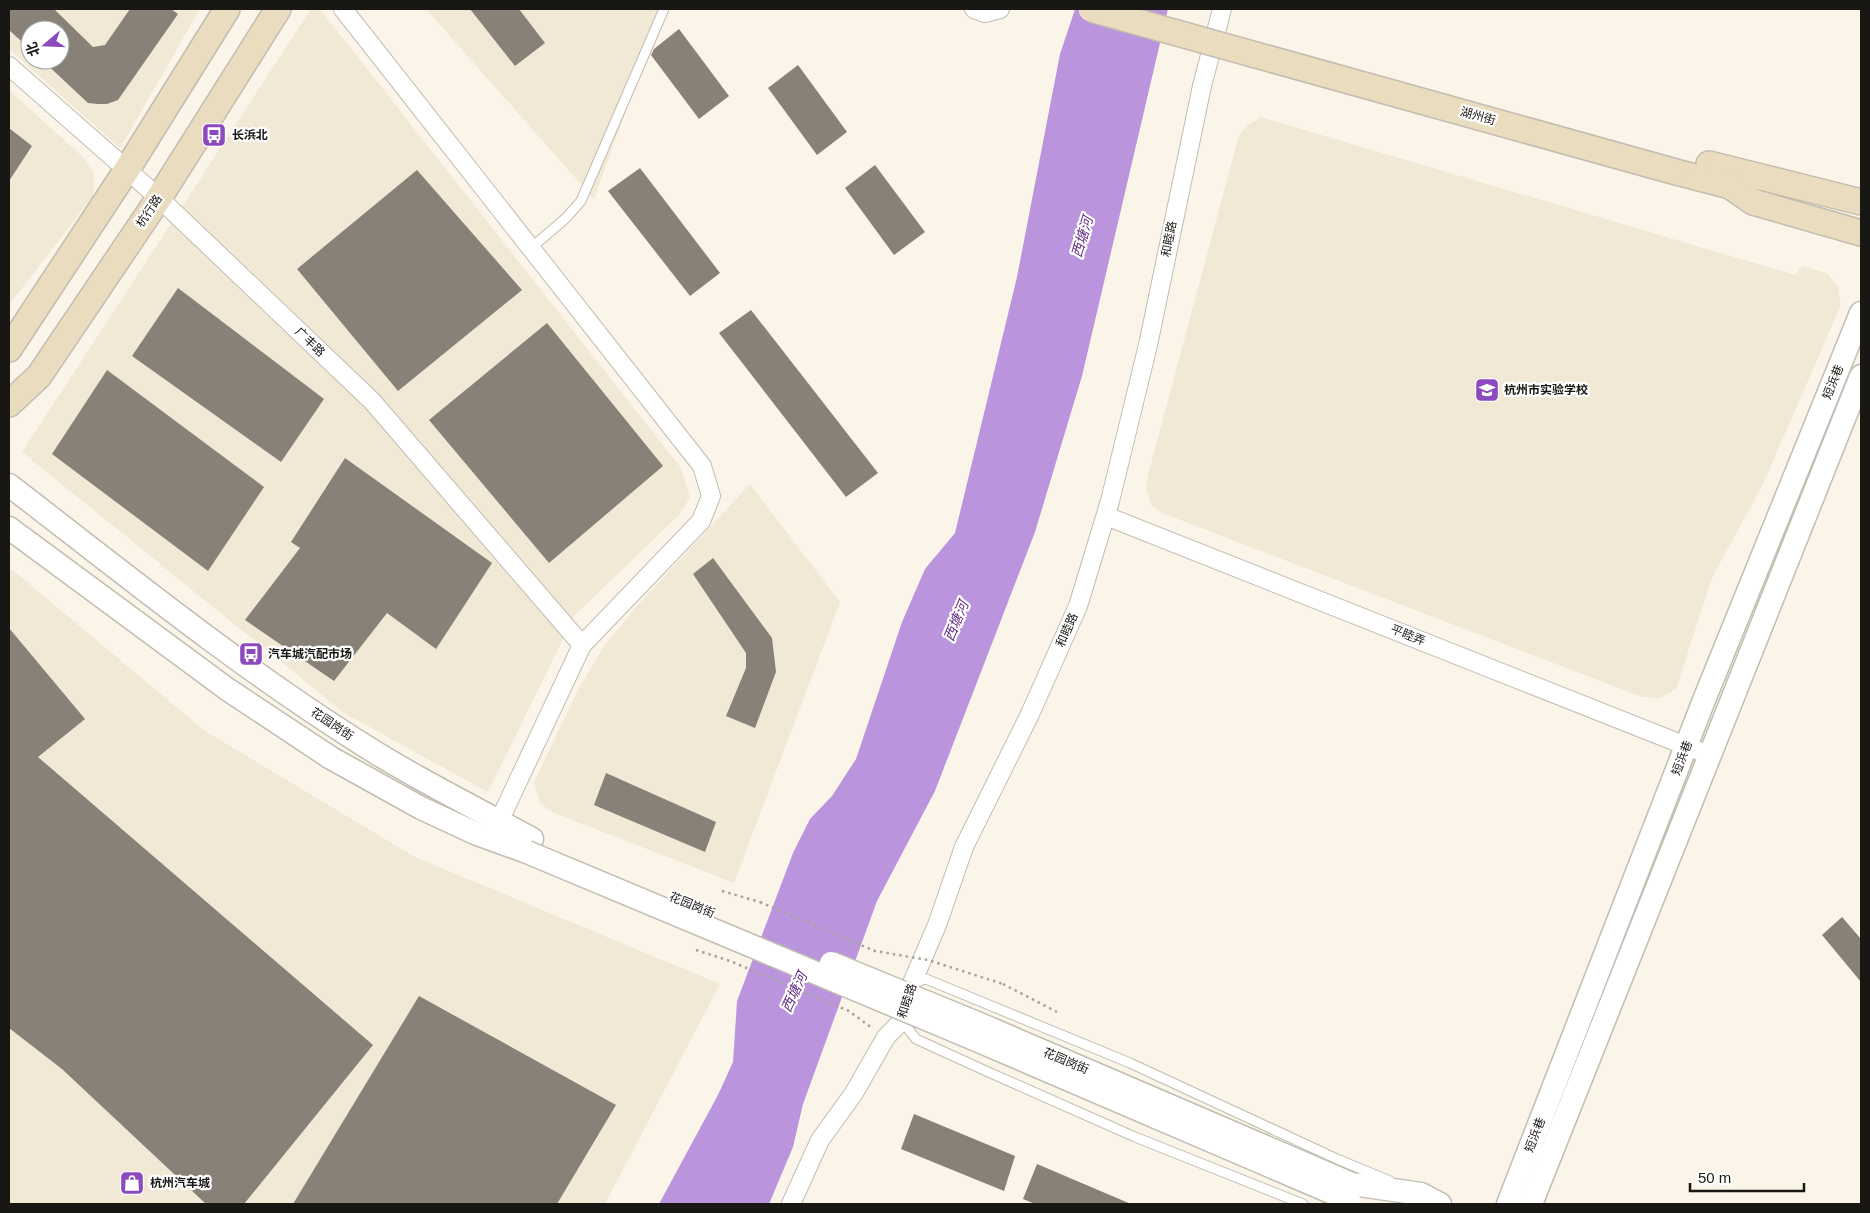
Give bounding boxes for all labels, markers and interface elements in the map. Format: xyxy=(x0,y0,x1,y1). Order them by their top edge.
north arrow xyxy=(20,20,70,70)
text: 北 xyxy=(23,40,43,58)
street label: 湖州街 xyxy=(1459,104,1497,128)
bus stop icon: 长浜北 xyxy=(201,122,227,148)
place label: 长浜北 xyxy=(232,128,268,142)
street label: 杭行路 xyxy=(133,192,165,230)
water label: 西塘河 xyxy=(1068,212,1097,259)
street label: 和睦路 xyxy=(1159,220,1179,258)
street label: 广丰路 xyxy=(292,324,328,360)
street label: 短浜巷 xyxy=(1820,363,1846,401)
school or university icon: 杭州市实验学校 xyxy=(1474,377,1500,403)
place label: 杭州市实验学校 xyxy=(1504,383,1588,397)
water label: 西塘河 xyxy=(940,596,973,643)
street label: 和睦路 xyxy=(1053,611,1081,649)
street label: 平睦弄 xyxy=(1389,622,1427,648)
bus stop icon: 汽车城汽配市场 xyxy=(238,641,264,667)
place label: 汽车城汽配市场 xyxy=(268,647,352,661)
street label: 花园岗街 xyxy=(308,705,356,743)
street label: 短浜巷 xyxy=(1669,739,1695,777)
street label: 花园岗街 xyxy=(667,890,717,920)
water label: 西塘河 xyxy=(778,967,811,1014)
street label: 和睦路 xyxy=(895,982,919,1020)
street label: 花园岗街 xyxy=(1041,1045,1091,1077)
street label: 短浜巷 xyxy=(1522,1116,1548,1154)
scale bar xyxy=(1690,1160,1804,1192)
text: 50 m xyxy=(1698,1169,1731,1186)
shop icon: 杭州汽车城 xyxy=(119,1170,145,1196)
place label: 杭州汽车城 xyxy=(150,1176,210,1190)

